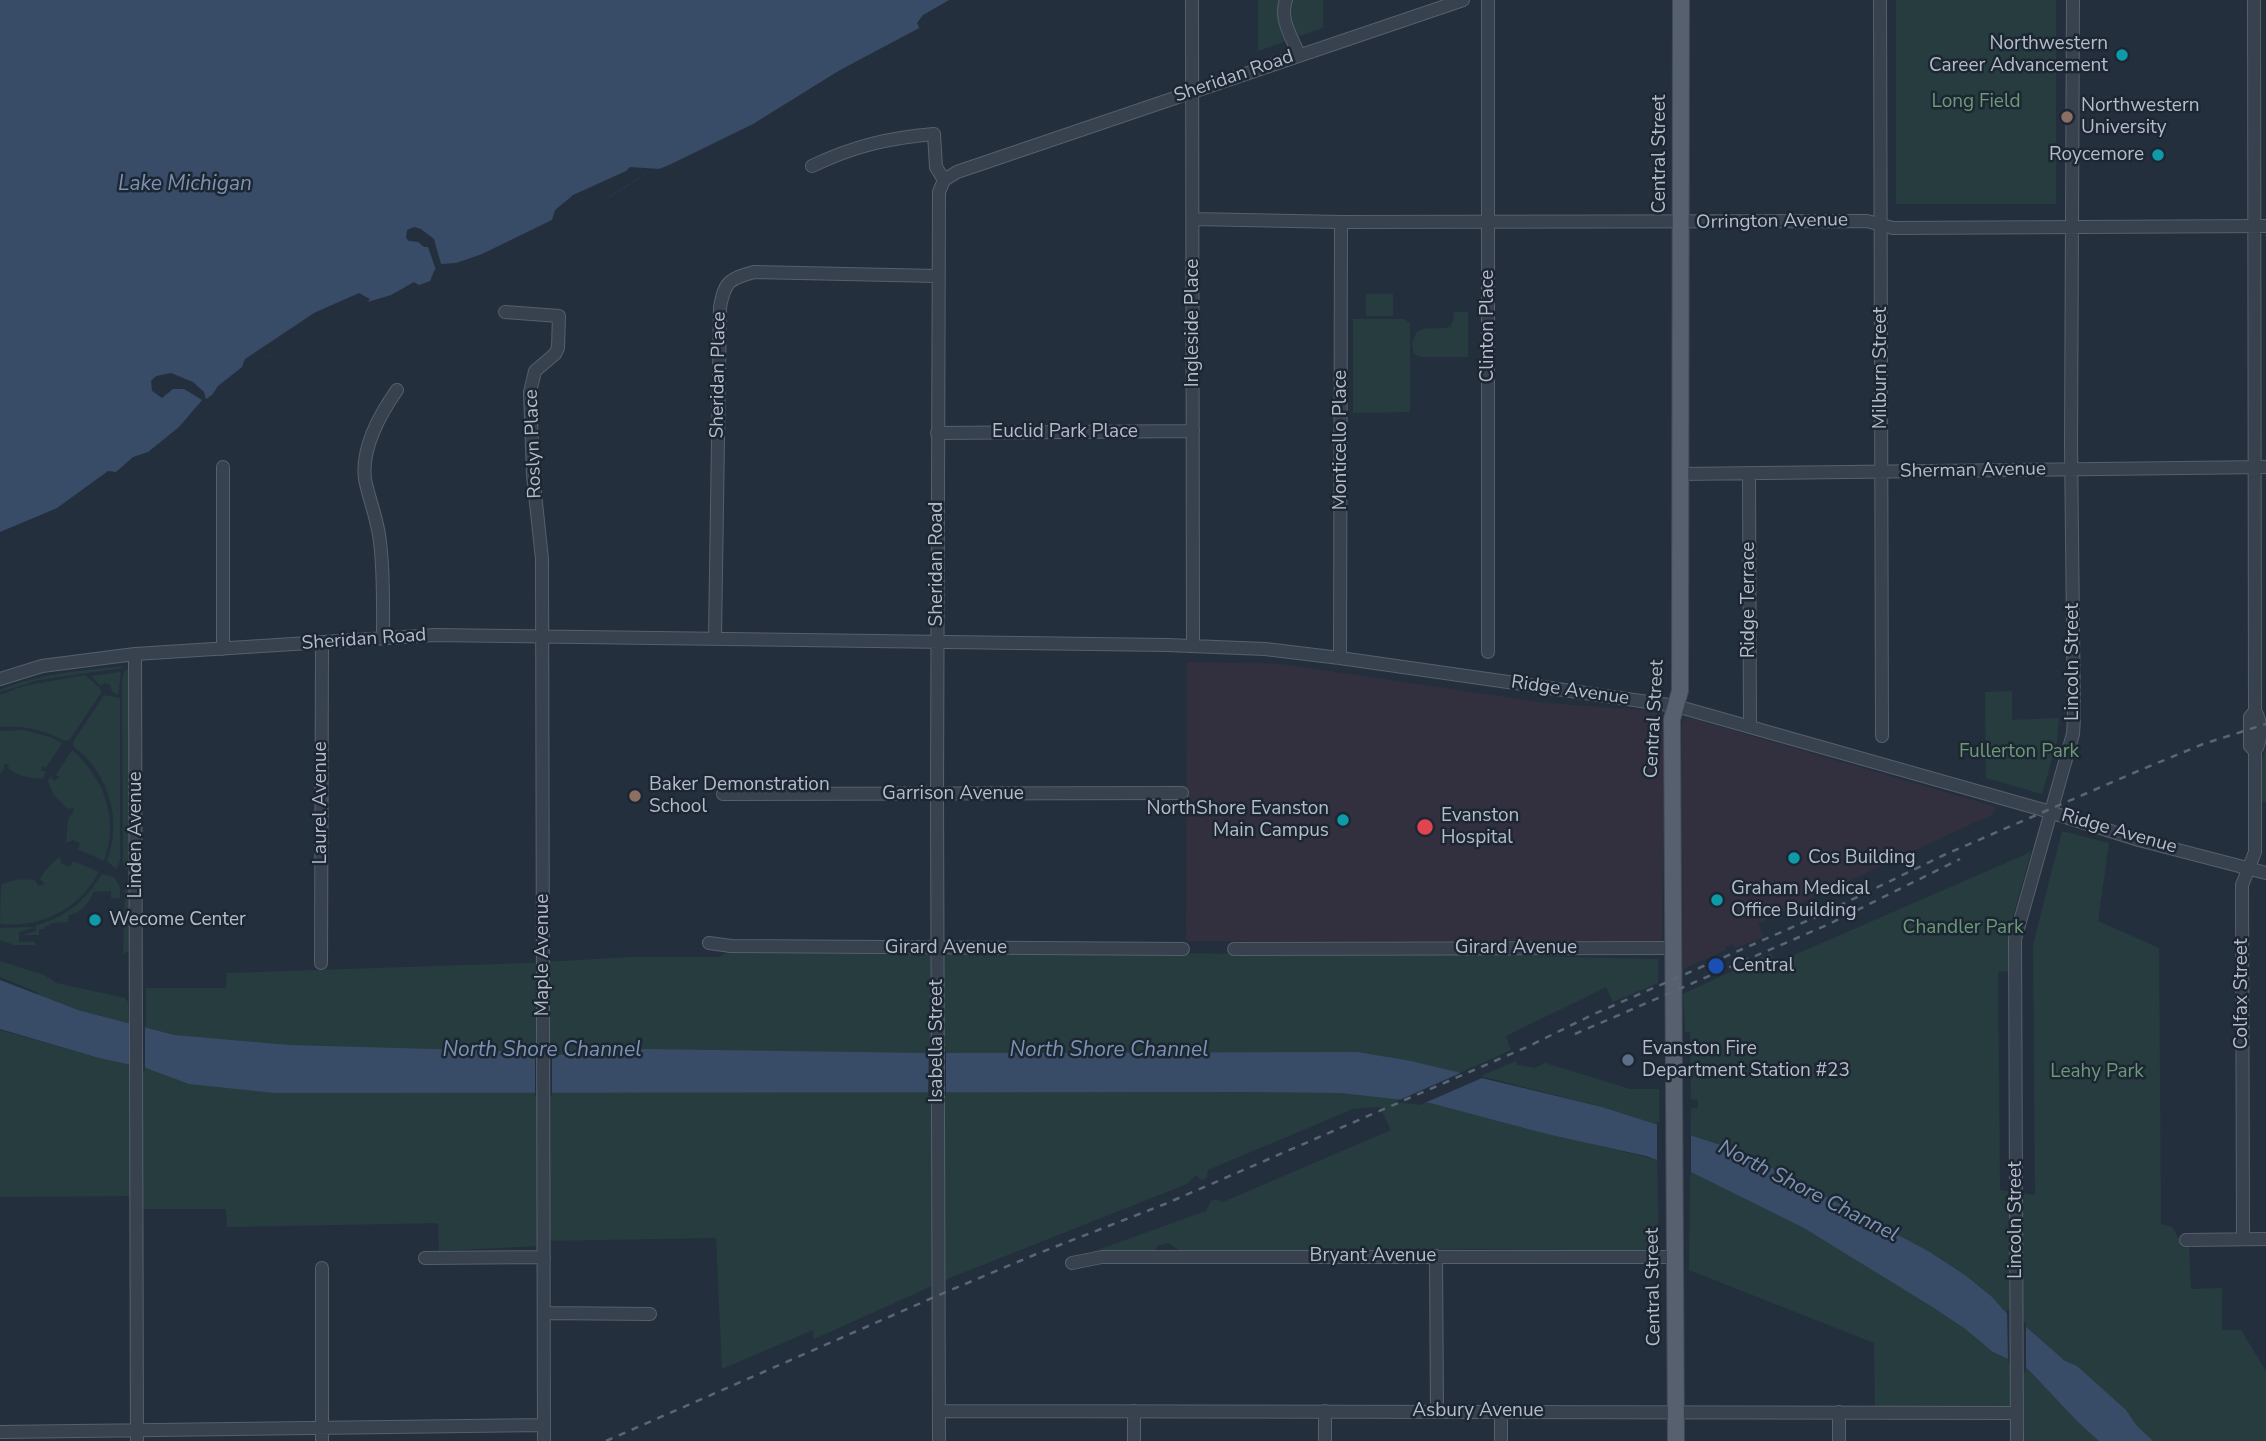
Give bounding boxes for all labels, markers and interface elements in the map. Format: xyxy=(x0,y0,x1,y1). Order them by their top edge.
place label: Northwestern Career Advancement xyxy=(1929,33,2108,77)
street label: Sheridan Road xyxy=(1171,46,1297,108)
marker: Northwestern Career Advancement xyxy=(2114,47,2130,63)
park label: Long Field xyxy=(1931,91,2021,113)
street label: Central Street xyxy=(1649,95,1671,213)
place label: Northwestern University xyxy=(2081,95,2200,139)
marker: Northwestern University xyxy=(2059,109,2075,125)
place label: Roycemore xyxy=(2049,144,2144,166)
marker: Roycemore xyxy=(2150,147,2166,163)
water label: Lake Michigan xyxy=(118,172,252,198)
street label: Orrington Avenue xyxy=(1696,209,1848,235)
street label: Ingleside Place xyxy=(1182,259,1204,387)
street label: Clinton Place xyxy=(1477,270,1499,382)
street label: Milburn Street xyxy=(1870,307,1892,429)
street label: Sheridan Place xyxy=(706,311,732,439)
street label: Monticello Place xyxy=(1330,370,1352,510)
street label: Roslyn Place xyxy=(521,389,547,499)
street label: Euclid Park Place xyxy=(992,421,1138,443)
street label: Sherman Avenue xyxy=(1900,458,2046,484)
street label: Sheridan Road xyxy=(926,502,948,626)
street label: Ridge Terrace xyxy=(1738,542,1760,658)
street label: Lincoln Street xyxy=(2062,603,2084,721)
street label: Sheridan Road xyxy=(301,624,427,656)
street label: Central Street xyxy=(1641,659,1669,779)
street label: Ridge Avenue xyxy=(1510,671,1630,711)
street label: Laurel Avenue xyxy=(310,741,332,865)
park label: Fullerton Park xyxy=(1959,741,2079,763)
street label: Linden Avenue xyxy=(125,771,147,899)
place label: Baker Demonstration School xyxy=(649,774,830,818)
street label: Garrison Avenue xyxy=(882,783,1024,805)
marker: Baker Demonstration School xyxy=(627,788,643,804)
place label: NorthShore Evanston Main Campus xyxy=(1147,798,1329,842)
place label: Evanston Hospital xyxy=(1441,805,1519,849)
street label: Ridge Avenue xyxy=(2059,805,2179,859)
marker: NorthShore Evanston Main Campus xyxy=(1335,812,1351,828)
marker: Evanston Hospital xyxy=(1415,817,1435,837)
place label: Cos Building xyxy=(1808,847,1916,869)
marker: Cos Building xyxy=(1786,850,1802,866)
place label: Graham Medical Office Building xyxy=(1731,878,1870,922)
marker: Graham Medical Office Building xyxy=(1709,892,1725,908)
street label: Maple Avenue xyxy=(532,894,554,1016)
place label: Wecome Center xyxy=(109,909,246,931)
marker: Wecome Center xyxy=(87,912,103,928)
park label: Chandler Park xyxy=(1903,917,2023,939)
street label: Girard Avenue xyxy=(885,937,1007,959)
street label: Girard Avenue xyxy=(1455,937,1577,959)
street label: Colfax Street xyxy=(2231,938,2253,1050)
place label: Central xyxy=(1732,955,1794,977)
marker: Central xyxy=(1706,956,1726,976)
street label: Isabella Street xyxy=(926,979,948,1103)
water label: North Shore Channel xyxy=(443,1038,641,1064)
water label: North Shore Channel xyxy=(1010,1038,1208,1064)
place label: Evanston Fire Department Station #23 xyxy=(1642,1038,1850,1082)
marker: Evanston Fire Department Station #23 xyxy=(1620,1052,1636,1068)
park label: Leahy Park xyxy=(2050,1061,2144,1083)
water label: North Shore Channel xyxy=(1714,1136,1902,1248)
street label: Lincoln Street xyxy=(2005,1161,2027,1279)
street label: Central Street xyxy=(1642,1227,1666,1347)
street label: Bryant Avenue xyxy=(1310,1245,1436,1267)
street label: Asbury Avenue xyxy=(1412,1400,1544,1422)

